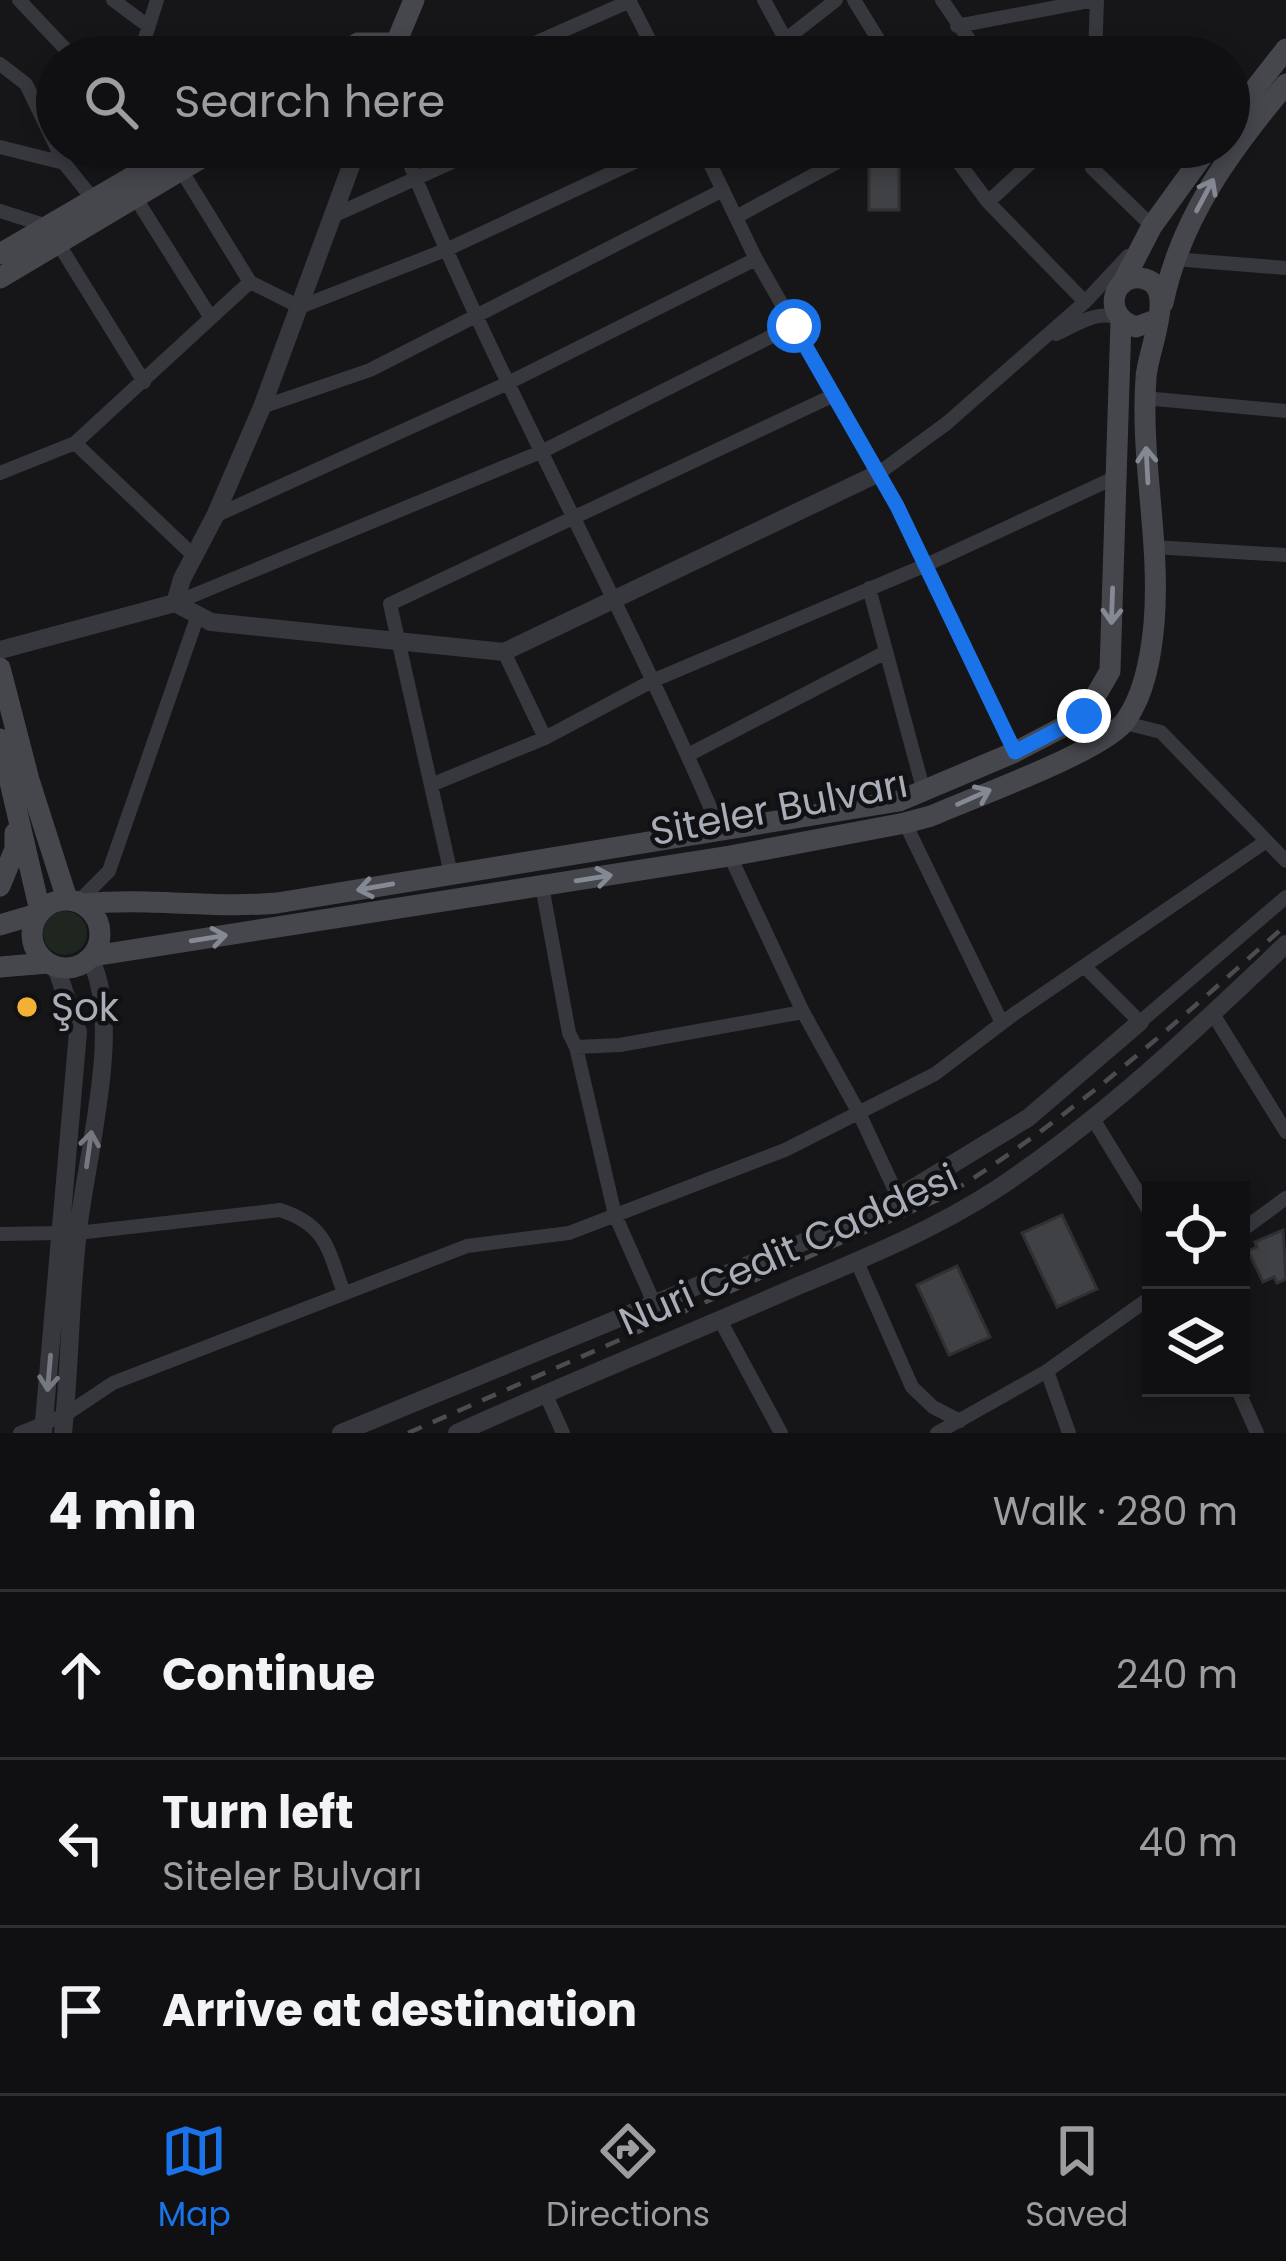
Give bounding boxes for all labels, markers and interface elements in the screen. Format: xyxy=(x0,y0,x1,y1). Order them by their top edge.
search box xyxy=(36,36,1250,168)
icon: search xyxy=(78,69,144,135)
text: Search here xyxy=(174,70,445,133)
one-way arrow xyxy=(1195,178,1218,214)
route start xyxy=(767,299,821,353)
one-way arrow xyxy=(1135,446,1158,485)
one-way arrow xyxy=(1100,585,1123,624)
route end xyxy=(1057,689,1111,743)
street label: Siteler Bulvarı xyxy=(646,756,912,859)
one-way arrow xyxy=(955,784,991,806)
one-way arrow xyxy=(574,865,613,888)
one-way arrow xyxy=(356,876,395,899)
one-way arrow xyxy=(188,925,227,948)
place label: Şok xyxy=(51,980,119,1035)
marker: Şok xyxy=(14,994,40,1020)
one-way arrow xyxy=(78,1131,101,1170)
street label: Nuri Cedit Caddesi xyxy=(610,1150,966,1349)
map controls xyxy=(1142,1181,1250,1397)
button: locate xyxy=(1142,1181,1250,1289)
button: layers xyxy=(1142,1289,1250,1397)
one-way arrow xyxy=(37,1353,60,1392)
text: 4 min xyxy=(48,1475,197,1547)
text: Walk · 280 m xyxy=(993,1484,1238,1539)
icon: ahead xyxy=(48,1642,114,1708)
text: Continue xyxy=(162,1643,375,1706)
text: 240 m xyxy=(1116,1647,1238,1702)
text: Turn left xyxy=(162,1781,354,1844)
icon: left xyxy=(48,1810,114,1876)
text: 40 m xyxy=(1138,1815,1238,1870)
text: Siteler Bulvarı xyxy=(162,1849,422,1904)
icon: arrive xyxy=(48,1978,114,2044)
text: Arrive at destination xyxy=(162,1979,637,2042)
tab: Map xyxy=(158,2118,231,2240)
tab: Directions xyxy=(546,2118,710,2240)
tab: Saved xyxy=(1025,2118,1128,2240)

